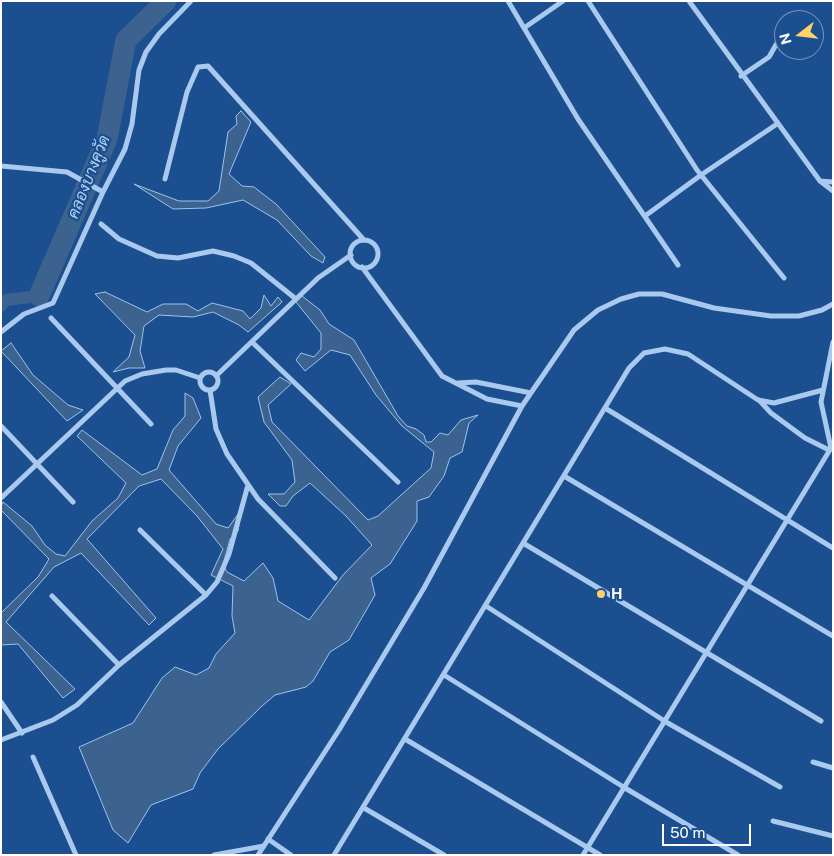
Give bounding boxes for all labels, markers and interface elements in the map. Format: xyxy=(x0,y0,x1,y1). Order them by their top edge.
north arrow xyxy=(774,10,824,60)
text: N xyxy=(776,31,795,46)
water label: คลองบางคูวัด xyxy=(64,132,114,222)
place label: H xyxy=(611,585,623,603)
marker: H xyxy=(595,588,607,600)
scale bar xyxy=(664,814,753,846)
text: 50 m xyxy=(670,824,705,841)

